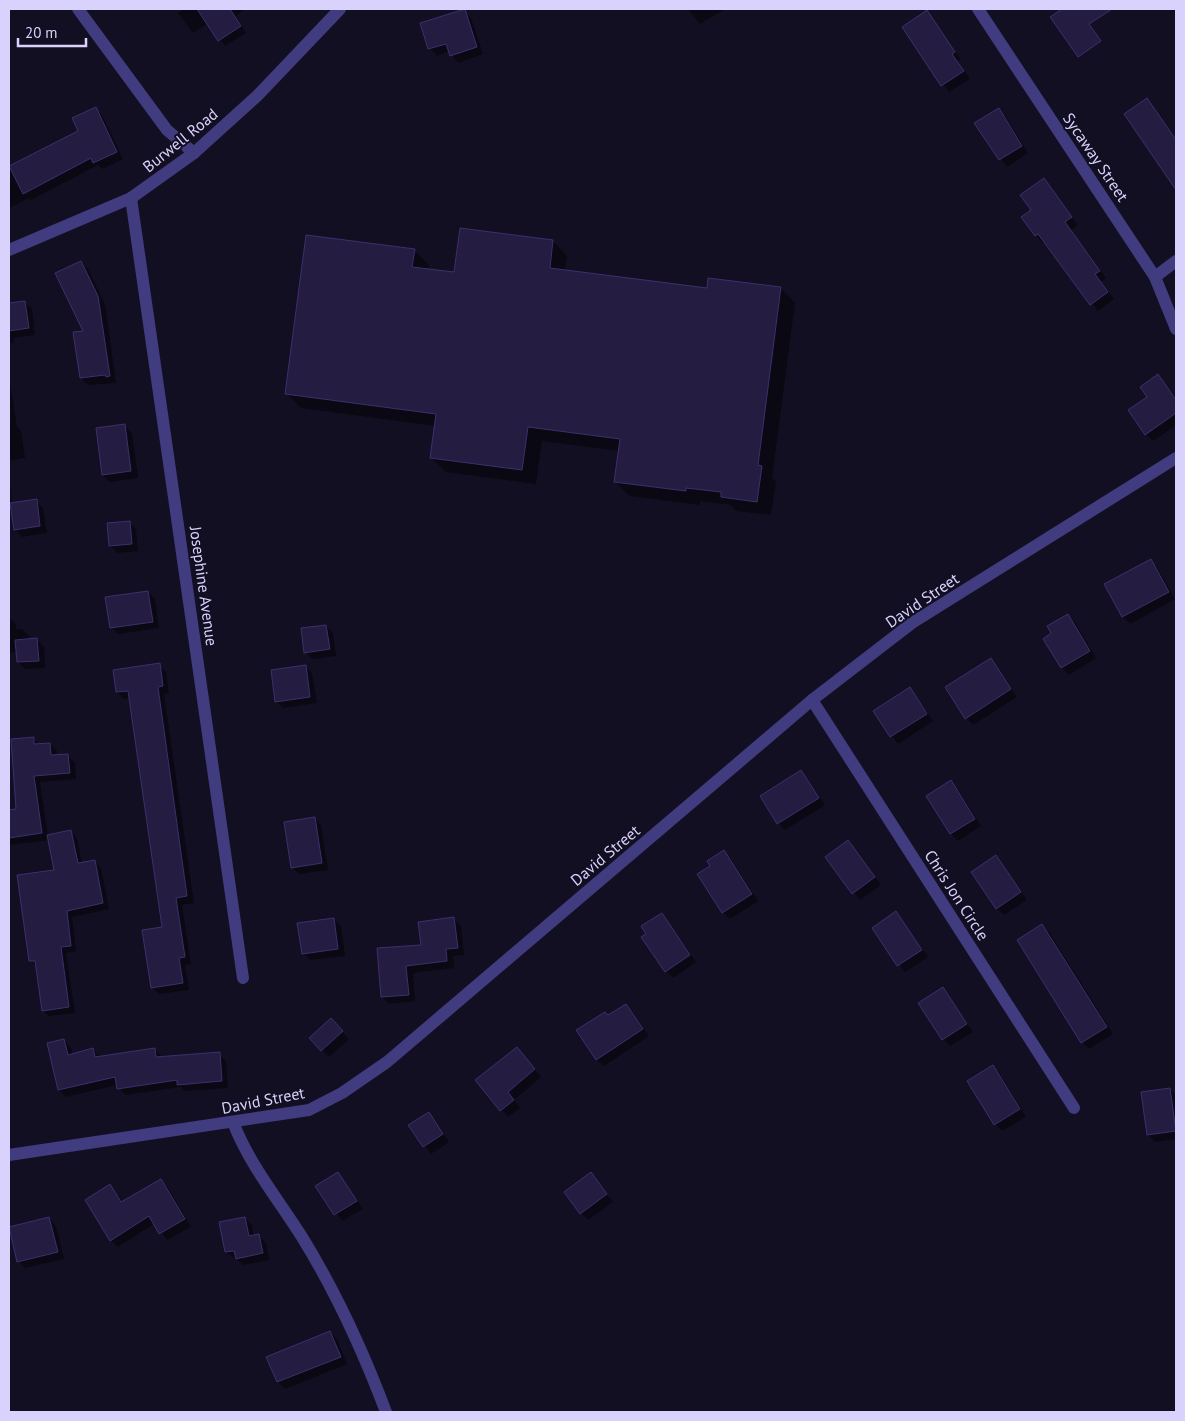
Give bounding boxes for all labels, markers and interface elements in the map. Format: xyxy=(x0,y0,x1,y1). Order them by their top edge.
scale bar xyxy=(18,15,85,47)
text: 20 m xyxy=(25,23,58,42)
street label: Burwell Road xyxy=(138,104,222,176)
street label: Sycaway Street xyxy=(1059,109,1133,206)
street label: Josephine Avenue xyxy=(186,524,222,647)
street label: David Street xyxy=(882,568,963,632)
street label: David Street xyxy=(566,820,644,890)
street label: Chris Jon Circle xyxy=(920,846,994,944)
street label: David Street xyxy=(220,1082,307,1118)

